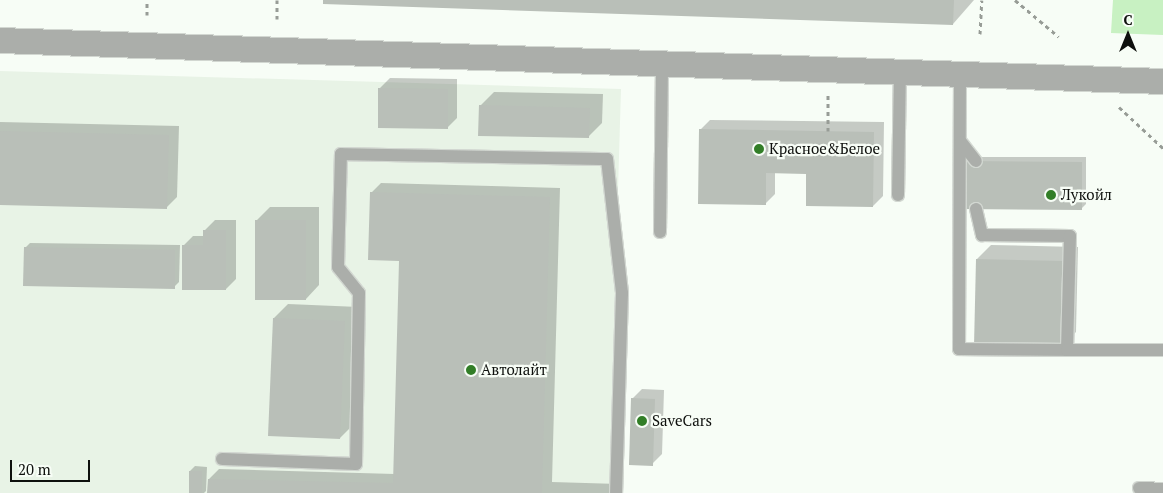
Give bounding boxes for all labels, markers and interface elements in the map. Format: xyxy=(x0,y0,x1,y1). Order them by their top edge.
north arrow xyxy=(1103,10,1153,60)
text: С xyxy=(1123,10,1133,29)
place label: Красное&Белое xyxy=(769,140,880,158)
marker: Красное&Белое xyxy=(753,143,765,155)
place label: Лукойл xyxy=(1061,186,1112,204)
marker: Лукойл xyxy=(1045,189,1057,201)
place label: Автолайт xyxy=(481,361,547,379)
marker: Автолайт xyxy=(465,364,477,376)
place label: SaveCars xyxy=(652,412,712,430)
marker: SaveCars xyxy=(636,415,648,427)
scale bar xyxy=(12,450,92,482)
text: 20 m xyxy=(18,459,51,479)

